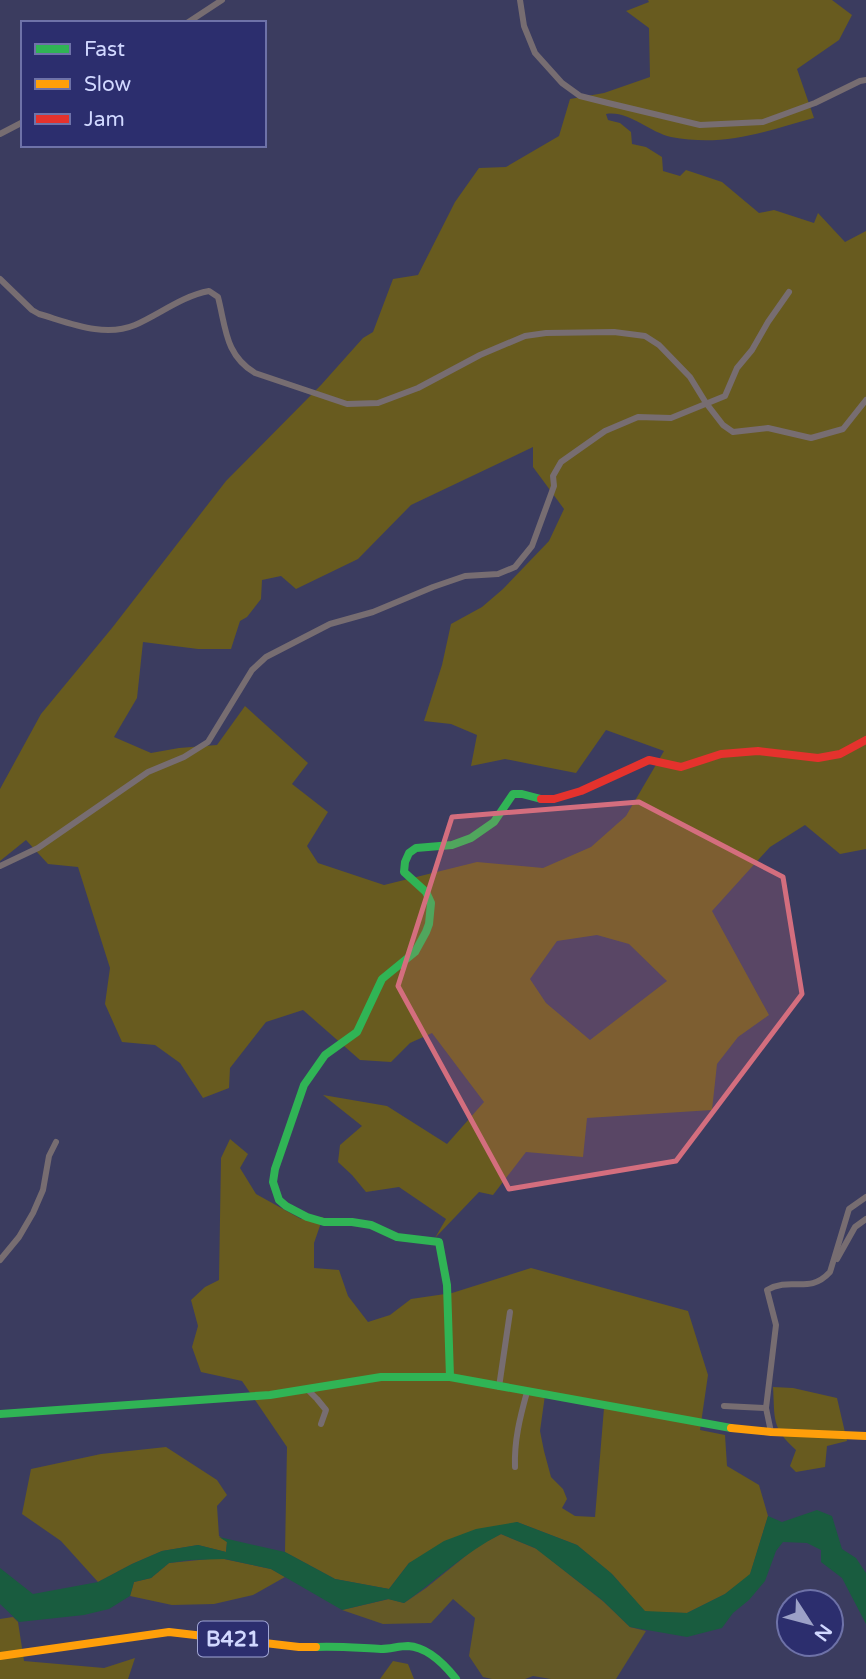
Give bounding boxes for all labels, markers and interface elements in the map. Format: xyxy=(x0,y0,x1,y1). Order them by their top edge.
legend xyxy=(21,21,266,147)
text: Fast xyxy=(84,37,125,62)
text: Slow xyxy=(84,72,132,97)
text: Jam xyxy=(84,107,125,132)
north arrow xyxy=(775,1588,845,1658)
text: N xyxy=(810,1620,836,1645)
road number: B421 xyxy=(198,1622,268,1656)

